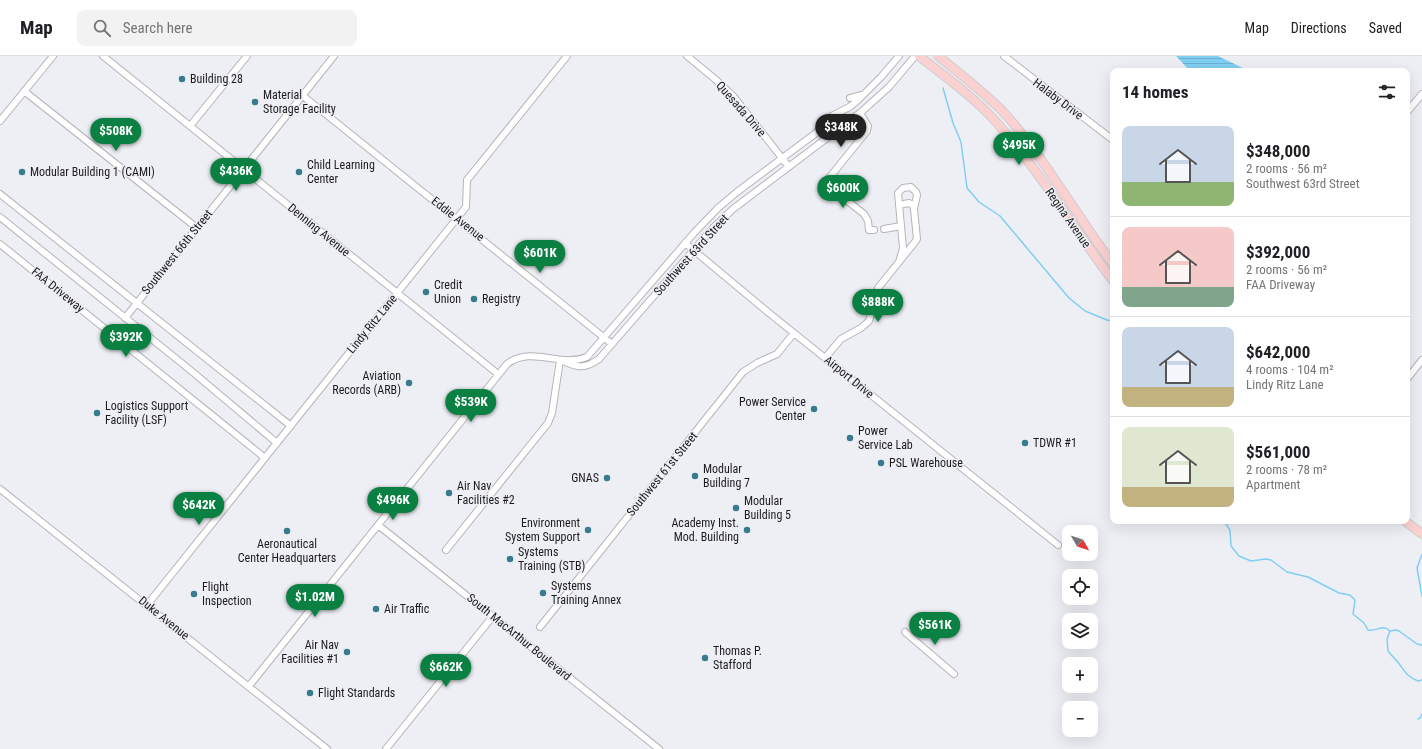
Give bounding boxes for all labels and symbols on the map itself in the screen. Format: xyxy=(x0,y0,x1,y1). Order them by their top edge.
place label: Building 28 xyxy=(190,72,243,86)
marker: Building 28 xyxy=(177,74,187,84)
street label: Halaby Drive xyxy=(1030,76,1086,123)
street label: Quesada Drive xyxy=(713,79,769,140)
place label: Material Storage Facility xyxy=(263,88,336,116)
marker: Material Storage Facility xyxy=(250,97,260,107)
pin: $348K xyxy=(813,114,869,148)
pin: $508K xyxy=(88,118,144,152)
pin: $495K xyxy=(991,132,1047,166)
pin: $436K xyxy=(208,158,264,192)
place label: Child Learning Center xyxy=(307,158,375,186)
place label: Modular Building 1 (CAMI) xyxy=(30,165,155,179)
marker: Modular Building 1 (CAMI) xyxy=(17,167,27,177)
marker: Child Learning Center xyxy=(294,167,304,177)
pin: $600K xyxy=(815,175,871,209)
street label: Regina Avenue xyxy=(1042,186,1094,251)
street label: Eddie Avenue xyxy=(429,194,488,244)
street label: Denning Avenue xyxy=(285,201,353,260)
street label: Southwest 66th Street xyxy=(139,207,216,297)
street label: Southwest 63rd Street xyxy=(651,211,732,299)
pin: $601K xyxy=(512,240,568,274)
street label: FAA Driveway xyxy=(29,264,87,316)
place label: Credit Union xyxy=(434,278,463,306)
marker: Credit Union xyxy=(421,287,431,297)
pin: $888K xyxy=(850,289,906,323)
street label: Lindy Ritz Lane xyxy=(344,291,400,356)
place label: Registry xyxy=(482,292,520,306)
marker: Registry xyxy=(469,294,479,304)
pin: $392K xyxy=(98,324,154,358)
street label: Airport Drive xyxy=(821,353,877,401)
place label: Aviation Records (ARB) xyxy=(332,369,401,397)
marker: Aviation Records (ARB) xyxy=(404,378,414,388)
pin: $539K xyxy=(443,389,499,423)
place label: Power Service Center xyxy=(739,395,806,423)
place label: Logistics Support Facility (LSF) xyxy=(105,399,189,427)
marker: Power Service Center xyxy=(809,404,819,414)
marker: Logistics Support Facility (LSF) xyxy=(92,408,102,418)
place label: Power Service Lab xyxy=(858,424,913,452)
street label: Southwest 61st Street xyxy=(624,429,701,519)
marker: Power Service Lab xyxy=(845,433,855,443)
place label: TDWR #1 xyxy=(1033,436,1077,450)
marker: TDWR #1 xyxy=(1020,438,1030,448)
place label: PSL Warehouse xyxy=(889,456,963,470)
marker: PSL Warehouse xyxy=(876,458,886,468)
place label: Modular Building 7 xyxy=(703,462,750,490)
place label: GNAS xyxy=(571,471,599,485)
marker: Modular Building 7 xyxy=(690,471,700,481)
marker: GNAS xyxy=(602,473,612,483)
place label: Air Nav Facilities #2 xyxy=(457,479,515,507)
pin: $496K xyxy=(365,487,421,521)
marker: Air Nav Facilities #2 xyxy=(444,488,454,498)
pin: $642K xyxy=(171,492,227,526)
place label: Modular Building 5 xyxy=(744,494,791,522)
marker: Modular Building 5 xyxy=(731,503,741,513)
place label: Environment System Support xyxy=(505,516,580,544)
place label: Academy Inst. Mod. Building xyxy=(671,516,739,544)
marker: Environment System Support xyxy=(583,525,593,535)
marker: Academy Inst. Mod. Building xyxy=(742,525,752,535)
north arrow xyxy=(1062,525,1098,561)
marker: Aeronautical Center Headquarters xyxy=(282,526,292,536)
place label: Aeronautical Center Headquarters xyxy=(238,537,336,565)
place label: Systems Training (STB) xyxy=(518,545,585,573)
marker: Systems Training (STB) xyxy=(505,554,515,564)
place label: Systems Training Annex xyxy=(551,579,621,607)
place label: Flight Inspection xyxy=(202,580,252,608)
pin: $1.02M xyxy=(282,584,348,618)
marker: Systems Training Annex xyxy=(538,588,548,598)
marker: Flight Inspection xyxy=(189,589,199,599)
street label: South MacArthur Boulevard xyxy=(464,591,574,683)
street label: Duke Avenue xyxy=(136,593,192,643)
place label: Air Traffic xyxy=(384,602,430,616)
marker: Air Traffic xyxy=(371,604,381,614)
pin: $561K xyxy=(907,612,963,646)
place label: Air Nav Facilities #1 xyxy=(281,638,339,666)
place label: Thomas P. Stafford xyxy=(713,644,762,672)
marker: Air Nav Facilities #1 xyxy=(342,647,352,657)
marker: Thomas P. Stafford xyxy=(700,653,710,663)
pin: $662K xyxy=(418,654,474,688)
place label: Flight Standards xyxy=(318,686,395,700)
marker: Flight Standards xyxy=(305,688,315,698)

